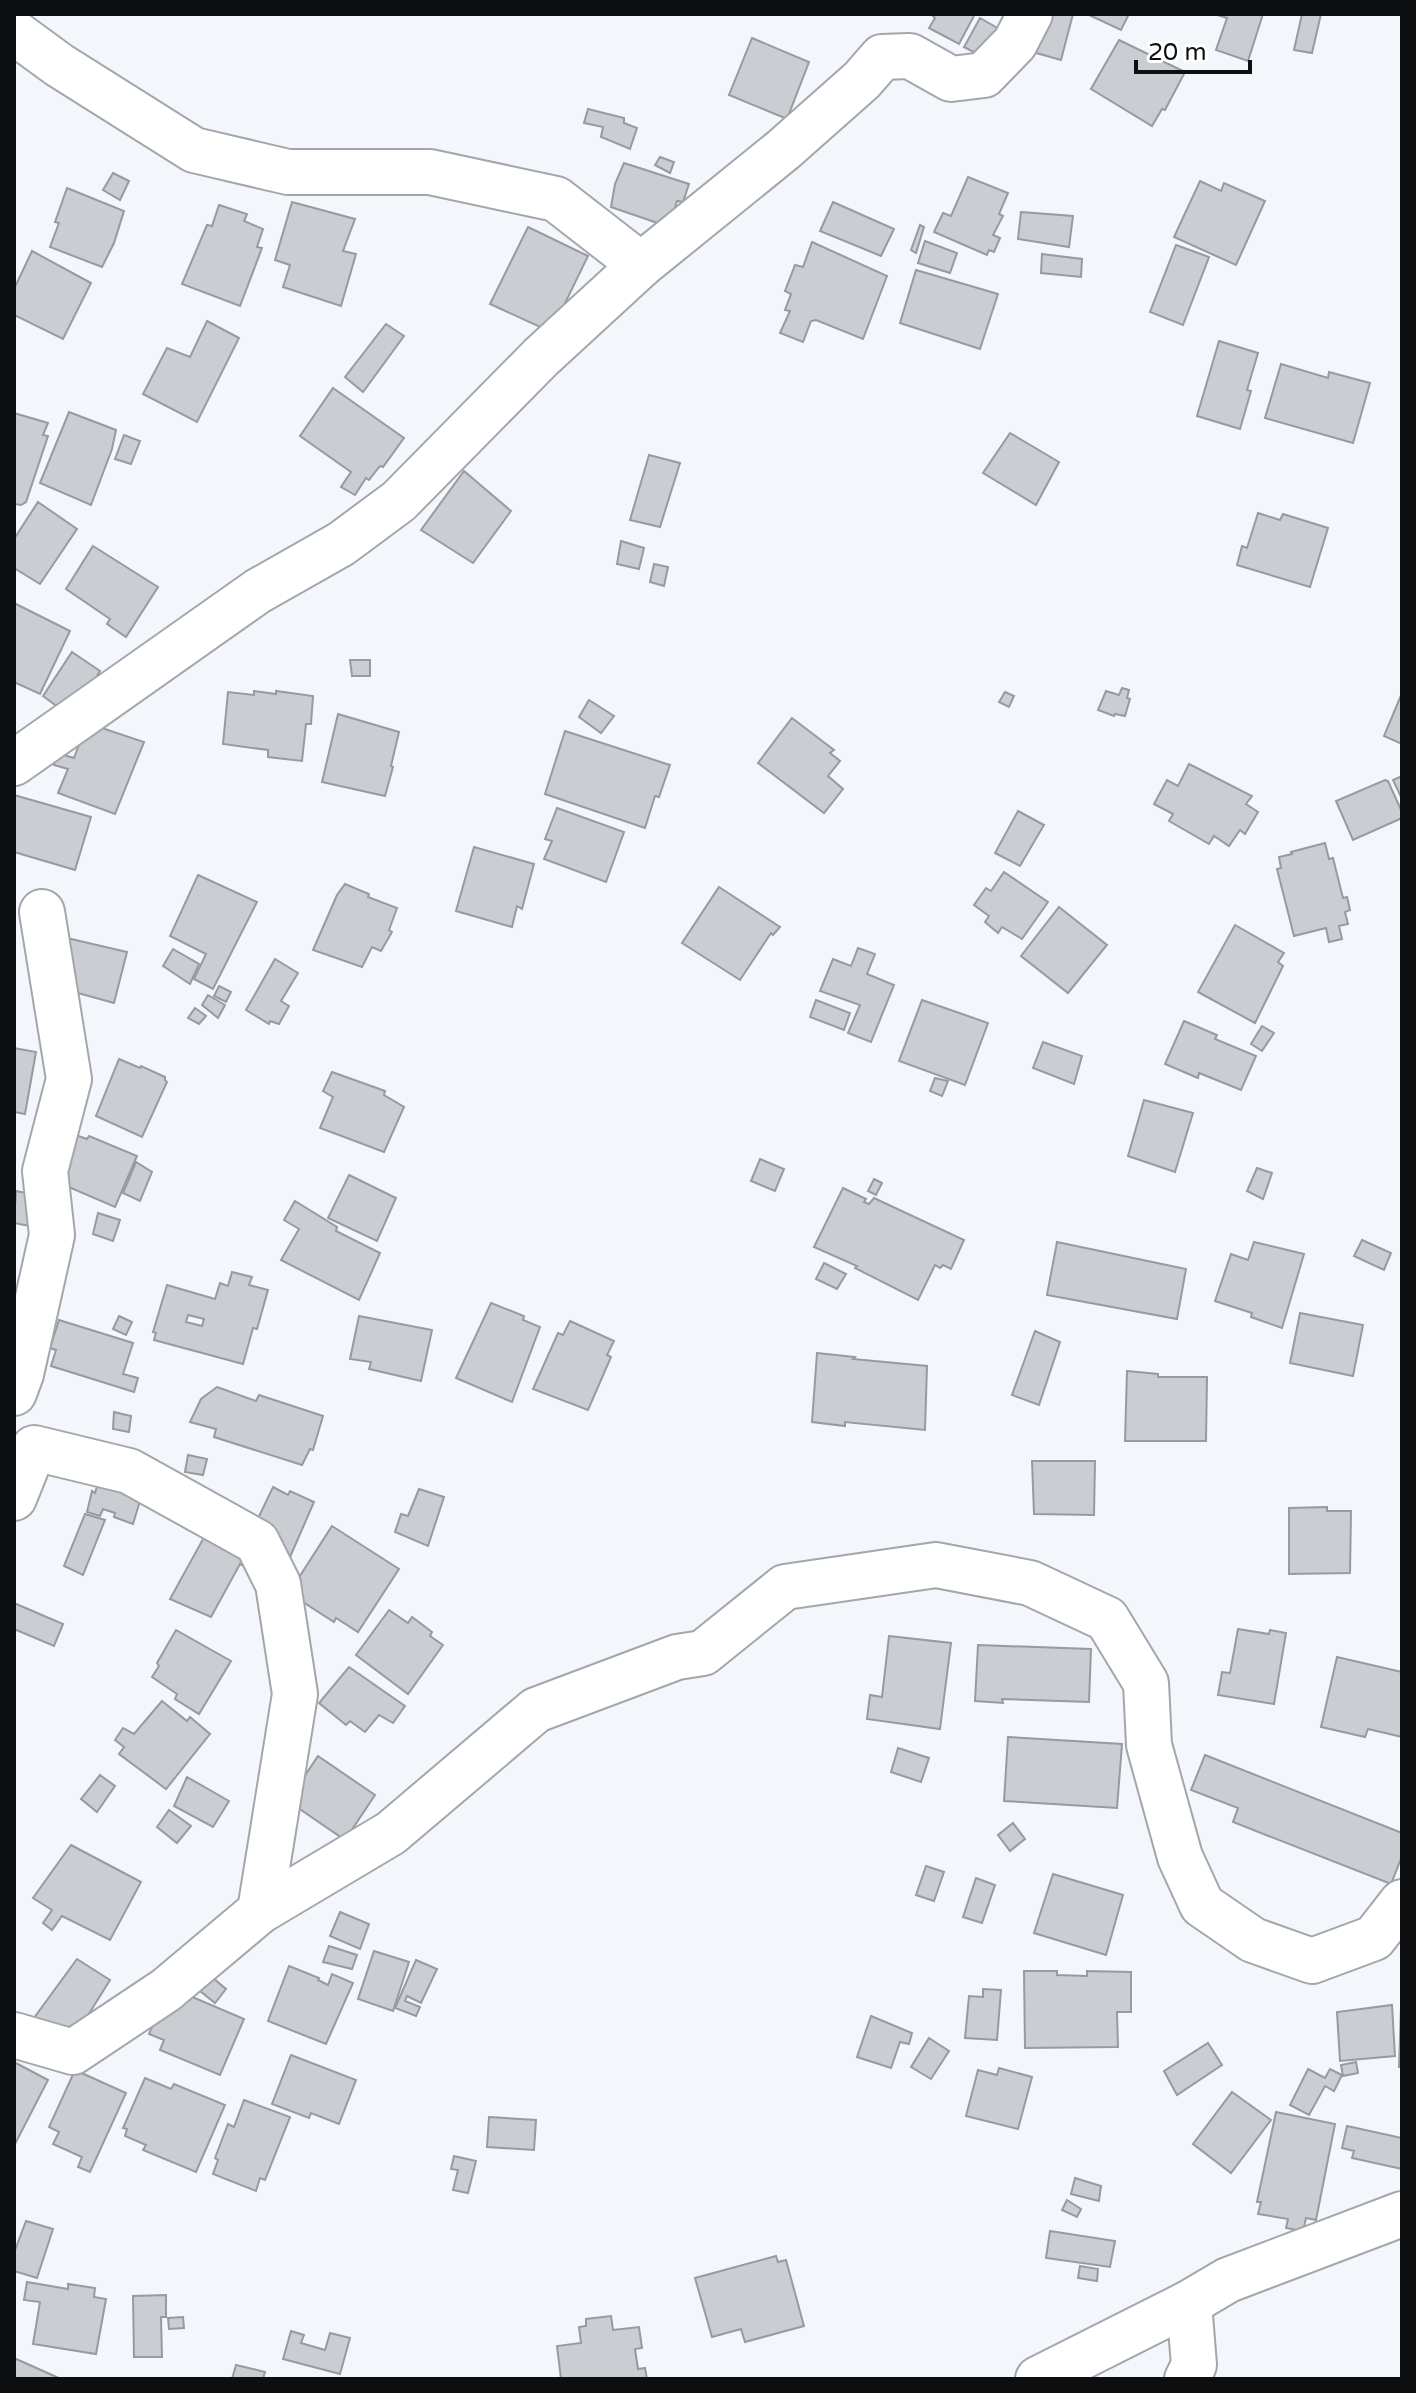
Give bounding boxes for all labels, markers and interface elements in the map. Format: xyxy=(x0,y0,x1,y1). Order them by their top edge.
scale bar xyxy=(1136,24,1250,74)
text: 20 m xyxy=(1148,38,1206,67)

